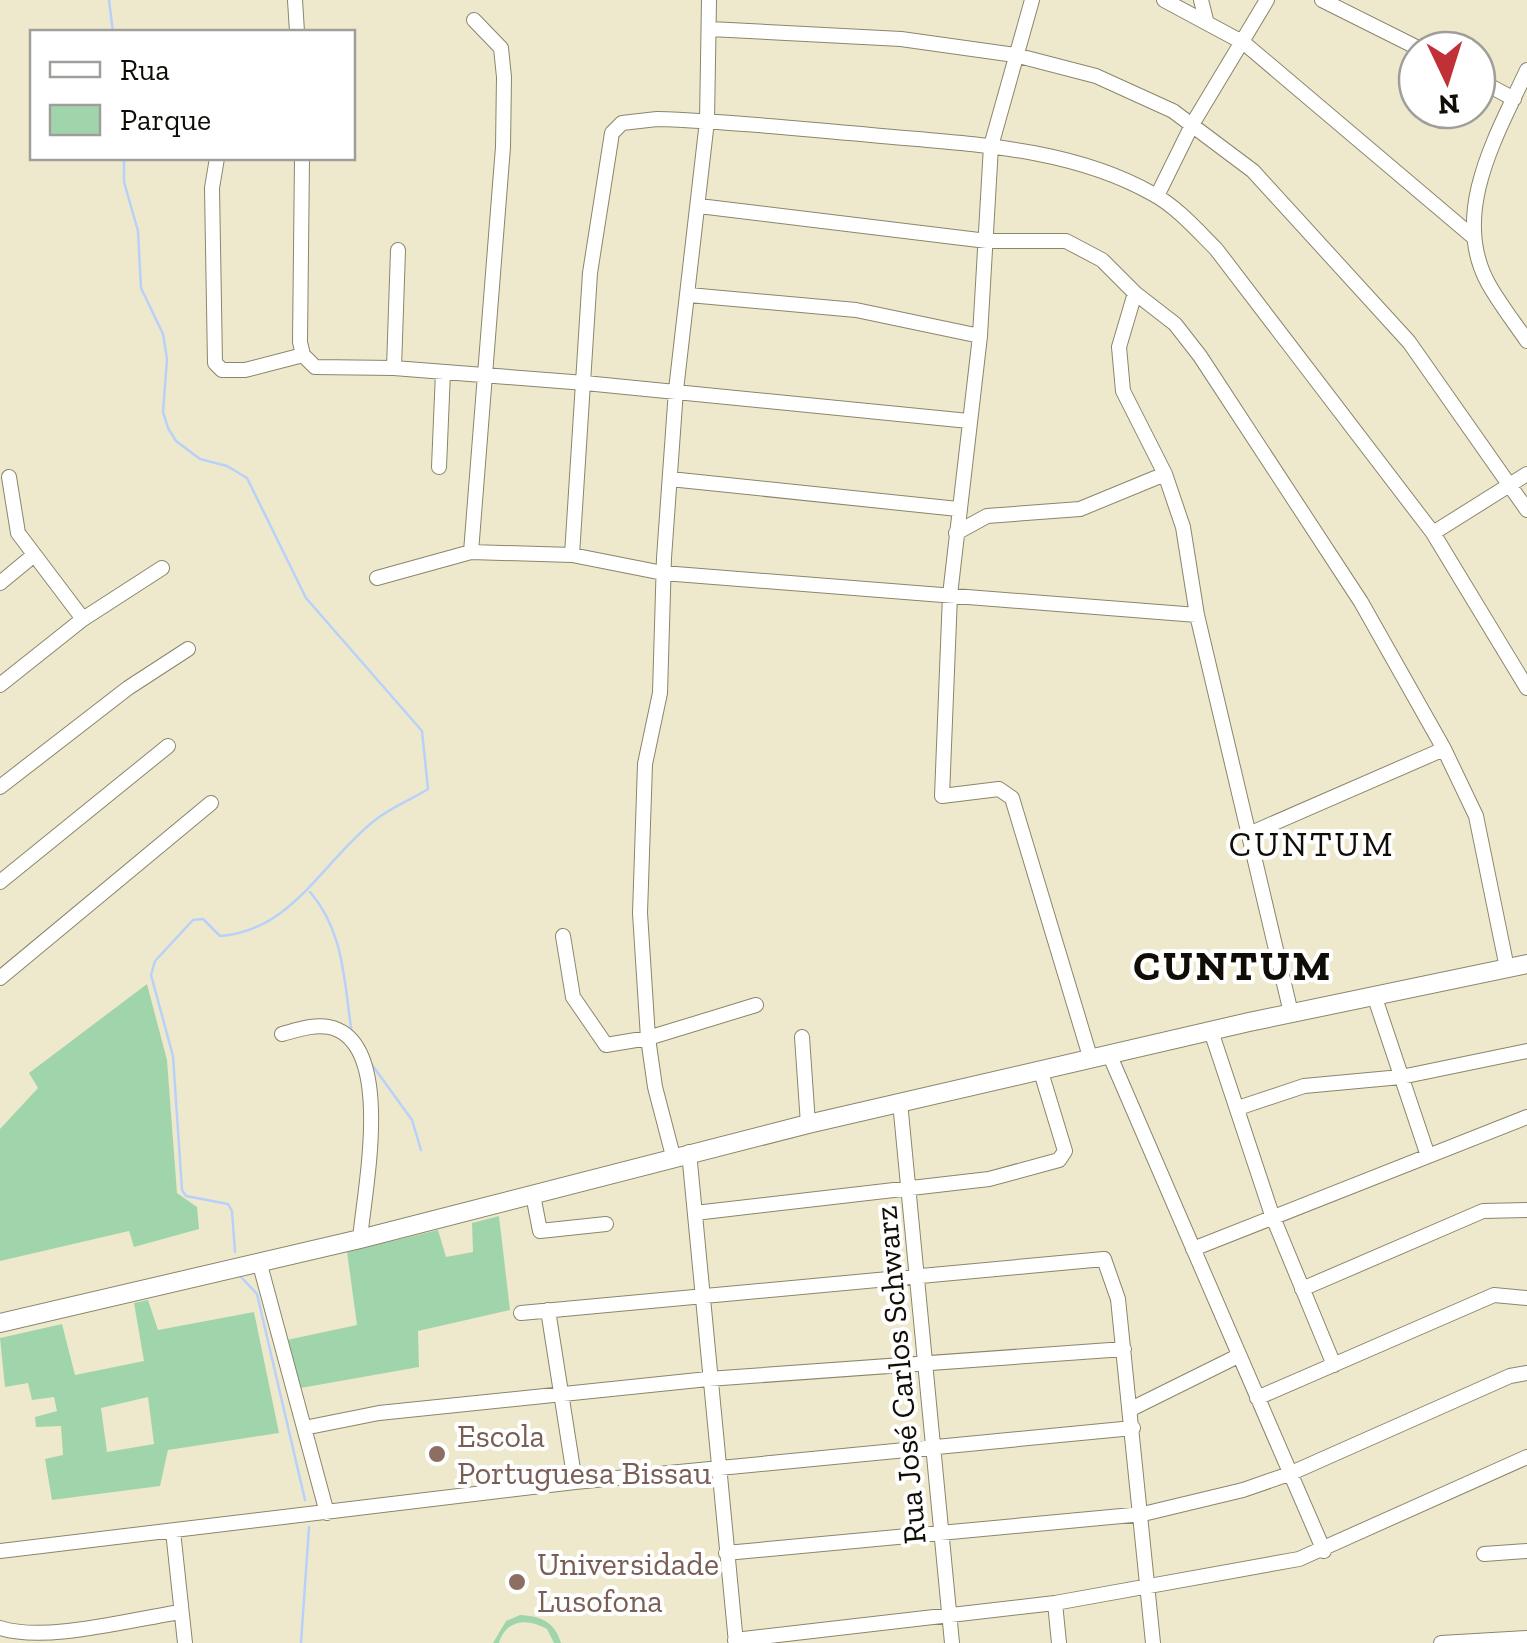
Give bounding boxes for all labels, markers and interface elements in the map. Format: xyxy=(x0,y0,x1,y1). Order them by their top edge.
legend xyxy=(30,30,355,160)
north arrow xyxy=(1397,30,1497,130)
text: Rua xyxy=(120,52,170,88)
text: N xyxy=(1437,87,1460,122)
text: Parque xyxy=(120,102,211,138)
district label: CUNTUM xyxy=(1229,823,1395,865)
district label: CUNTUM xyxy=(1133,940,1333,991)
street label: Rua José Carlos Schwarz xyxy=(866,1204,934,1546)
place label: Escola Portuguesa Bissau xyxy=(457,1417,711,1492)
marker: Escola Portuguesa Bissau xyxy=(426,1443,448,1465)
place label: Universidade Lusofona xyxy=(537,1545,719,1620)
marker: Universidade Lusofona xyxy=(506,1571,528,1593)

